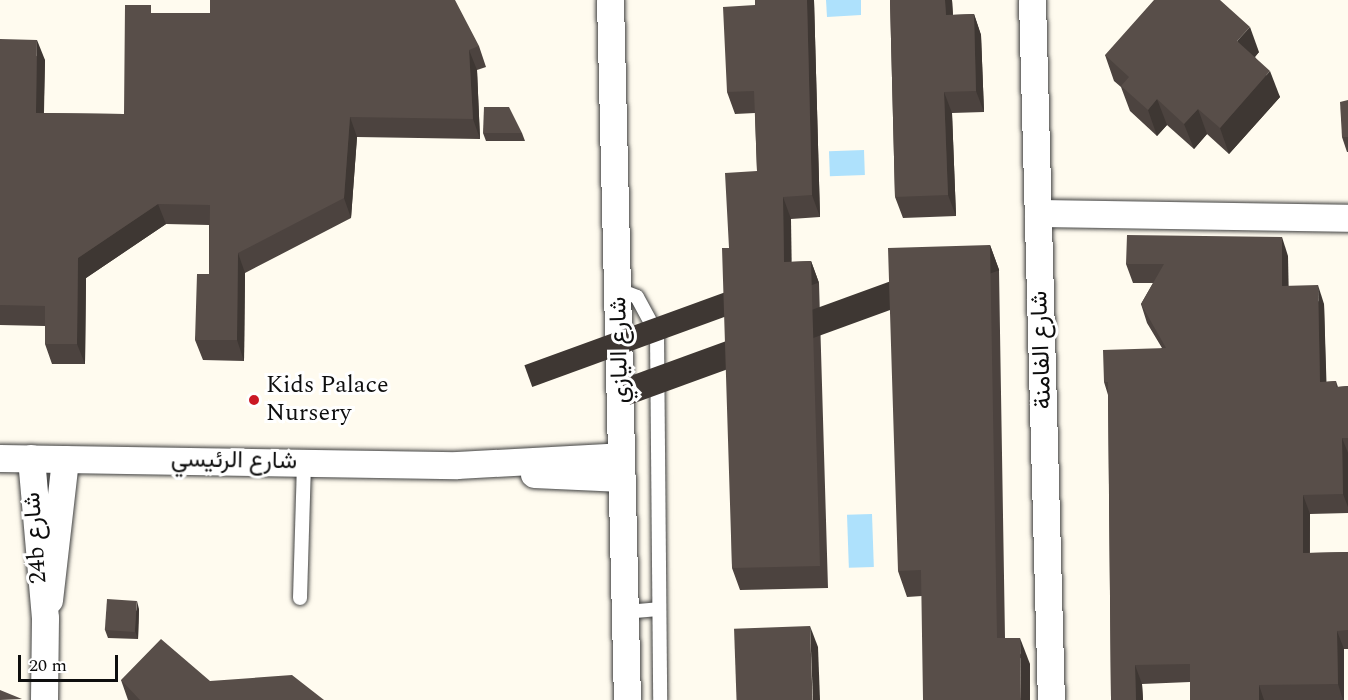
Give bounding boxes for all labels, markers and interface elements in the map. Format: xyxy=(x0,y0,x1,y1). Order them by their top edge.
street label: شارع الفامنة xyxy=(1026,290,1058,410)
street label: شارع اليازي xyxy=(605,296,635,404)
place label: Kids Palace Nursery xyxy=(266,372,389,428)
marker: Kids Palace Nursery xyxy=(247,393,261,407)
street label: شارع الرئيسي xyxy=(171,446,297,476)
street label: 24b شارع xyxy=(18,491,54,585)
scale bar xyxy=(21,643,122,681)
text: 20 m xyxy=(29,652,67,679)

